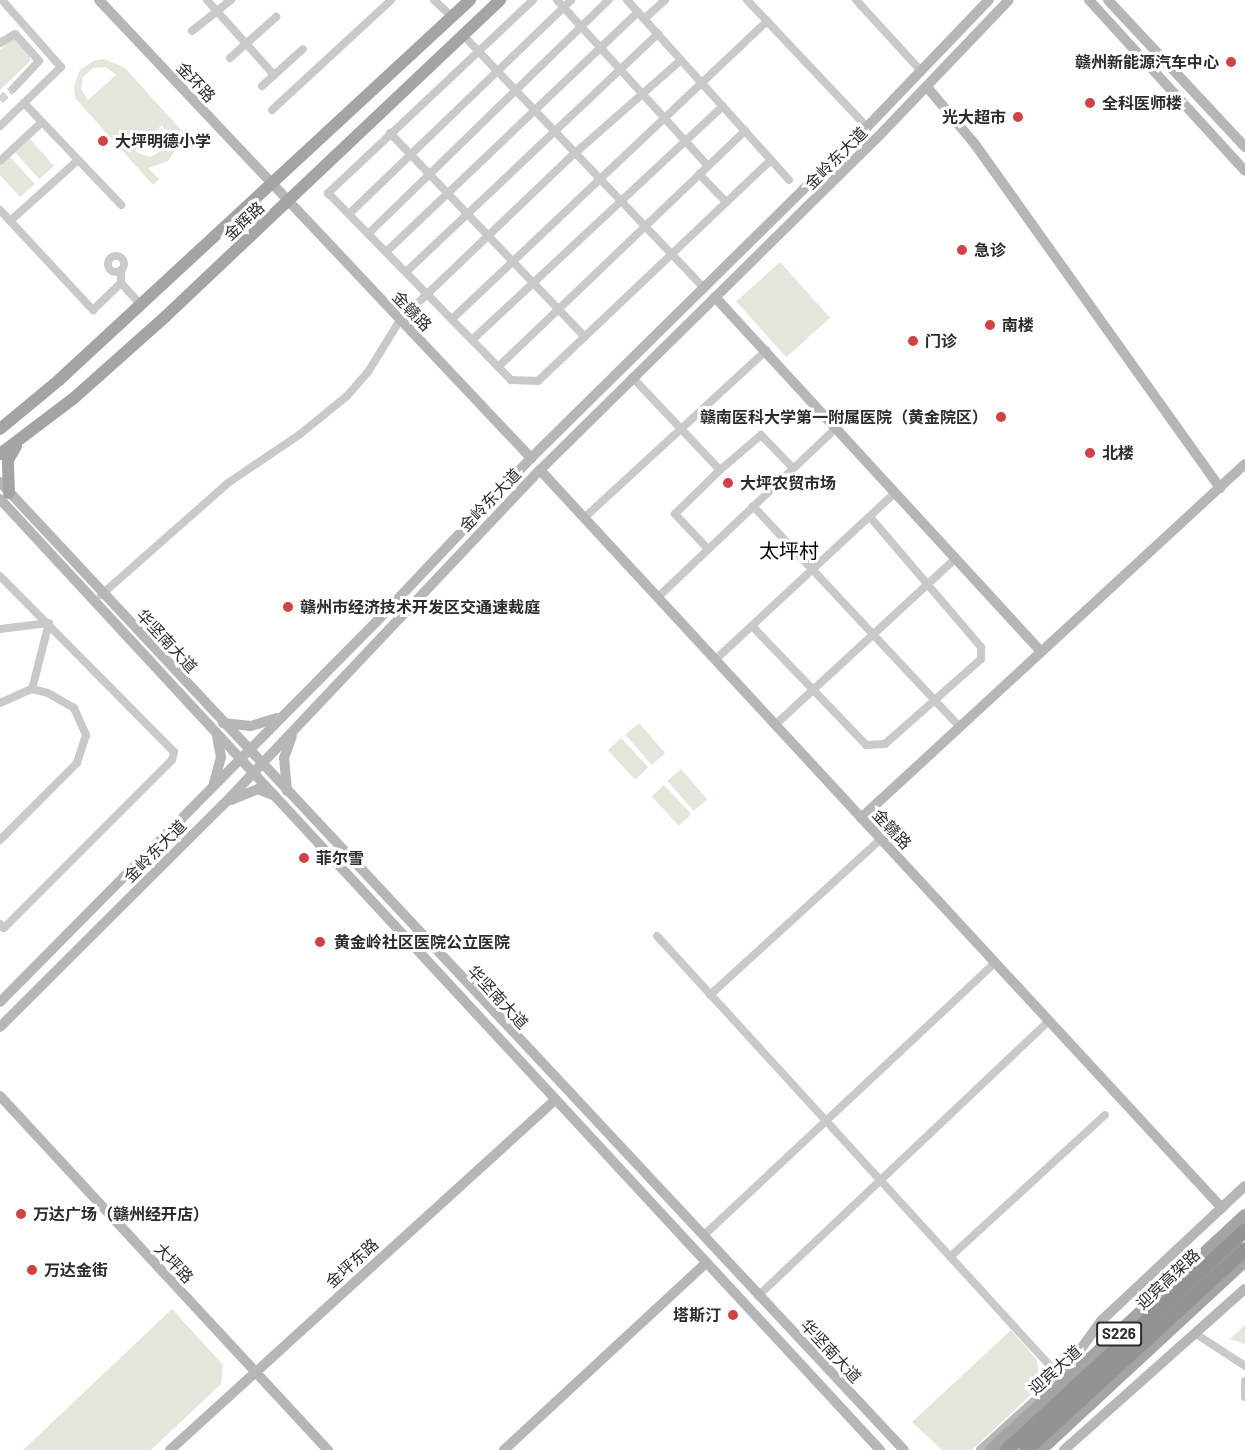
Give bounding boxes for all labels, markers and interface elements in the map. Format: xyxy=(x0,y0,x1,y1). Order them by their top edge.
place label: 赣州新能源汽车中心 xyxy=(1075,52,1219,72)
marker: 赣州新能源汽车中心 xyxy=(1224,55,1238,69)
street label: 金环路 xyxy=(173,58,219,106)
place label: 全科医师楼 xyxy=(1102,93,1182,113)
marker: 全科医师楼 xyxy=(1083,96,1097,110)
place label: 光大超市 xyxy=(942,107,1006,127)
marker: 光大超市 xyxy=(1011,110,1025,124)
street label: 金岭东大道 xyxy=(801,123,871,193)
place label: 大坪明德小学 xyxy=(115,131,211,151)
marker: 大坪明德小学 xyxy=(96,134,110,148)
street label: 金辉路 xyxy=(220,198,268,244)
place label: 急诊 xyxy=(974,240,1006,260)
marker: 急诊 xyxy=(955,243,969,257)
street label: 金赣路 xyxy=(388,287,436,335)
place label: 南楼 xyxy=(1002,315,1034,335)
marker: 南楼 xyxy=(983,318,997,332)
place label: 门诊 xyxy=(925,331,957,351)
marker: 门诊 xyxy=(906,334,920,348)
place label: 赣南医科大学第一附属医院（黄金院区） xyxy=(700,407,988,427)
marker: 赣南医科大学第一附属医院（黄金院区） xyxy=(992,408,1010,426)
place label: 北楼 xyxy=(1102,443,1134,463)
marker: 北楼 xyxy=(1083,446,1097,460)
street label: 金岭东大道 xyxy=(455,465,525,535)
place label: 大坪农贸市场 xyxy=(740,473,836,493)
marker: 大坪农贸市场 xyxy=(721,476,735,490)
district label: 太坪村 xyxy=(759,538,819,562)
place label: 赣州市经济技术开发区交通速裁庭 xyxy=(300,597,540,617)
marker: 赣州市经济技术开发区交通速裁庭 xyxy=(281,600,295,614)
street label: 华坚南大道 xyxy=(133,605,201,677)
street label: 金赣路 xyxy=(869,805,915,853)
street label: 金岭东大道 xyxy=(120,816,190,886)
place label: 菲尔雪 xyxy=(316,848,364,868)
marker: 菲尔雪 xyxy=(297,851,311,865)
place label: 黄金岭社区医院公立医院 xyxy=(334,932,510,952)
marker: 黄金岭社区医院公立医院 xyxy=(311,933,329,951)
street label: 华坚南大道 xyxy=(464,961,532,1033)
place label: 万达广场（赣州经开店） xyxy=(33,1204,209,1224)
marker: 万达广场（赣州经开店） xyxy=(14,1207,28,1221)
street label: 金坪东路 xyxy=(322,1234,382,1292)
street label: 大坪路 xyxy=(151,1239,197,1287)
street label: 迎宾高架路 xyxy=(1132,1245,1204,1313)
place label: 万达金街 xyxy=(44,1260,108,1280)
marker: 万达金街 xyxy=(25,1263,39,1277)
place label: 塔斯汀 xyxy=(673,1305,721,1325)
marker: 塔斯汀 xyxy=(726,1308,740,1322)
street label: 华坚南大道 xyxy=(797,1315,865,1387)
road number: S226 xyxy=(1095,1322,1143,1346)
street label: 迎宾大道 xyxy=(1025,1341,1085,1399)

